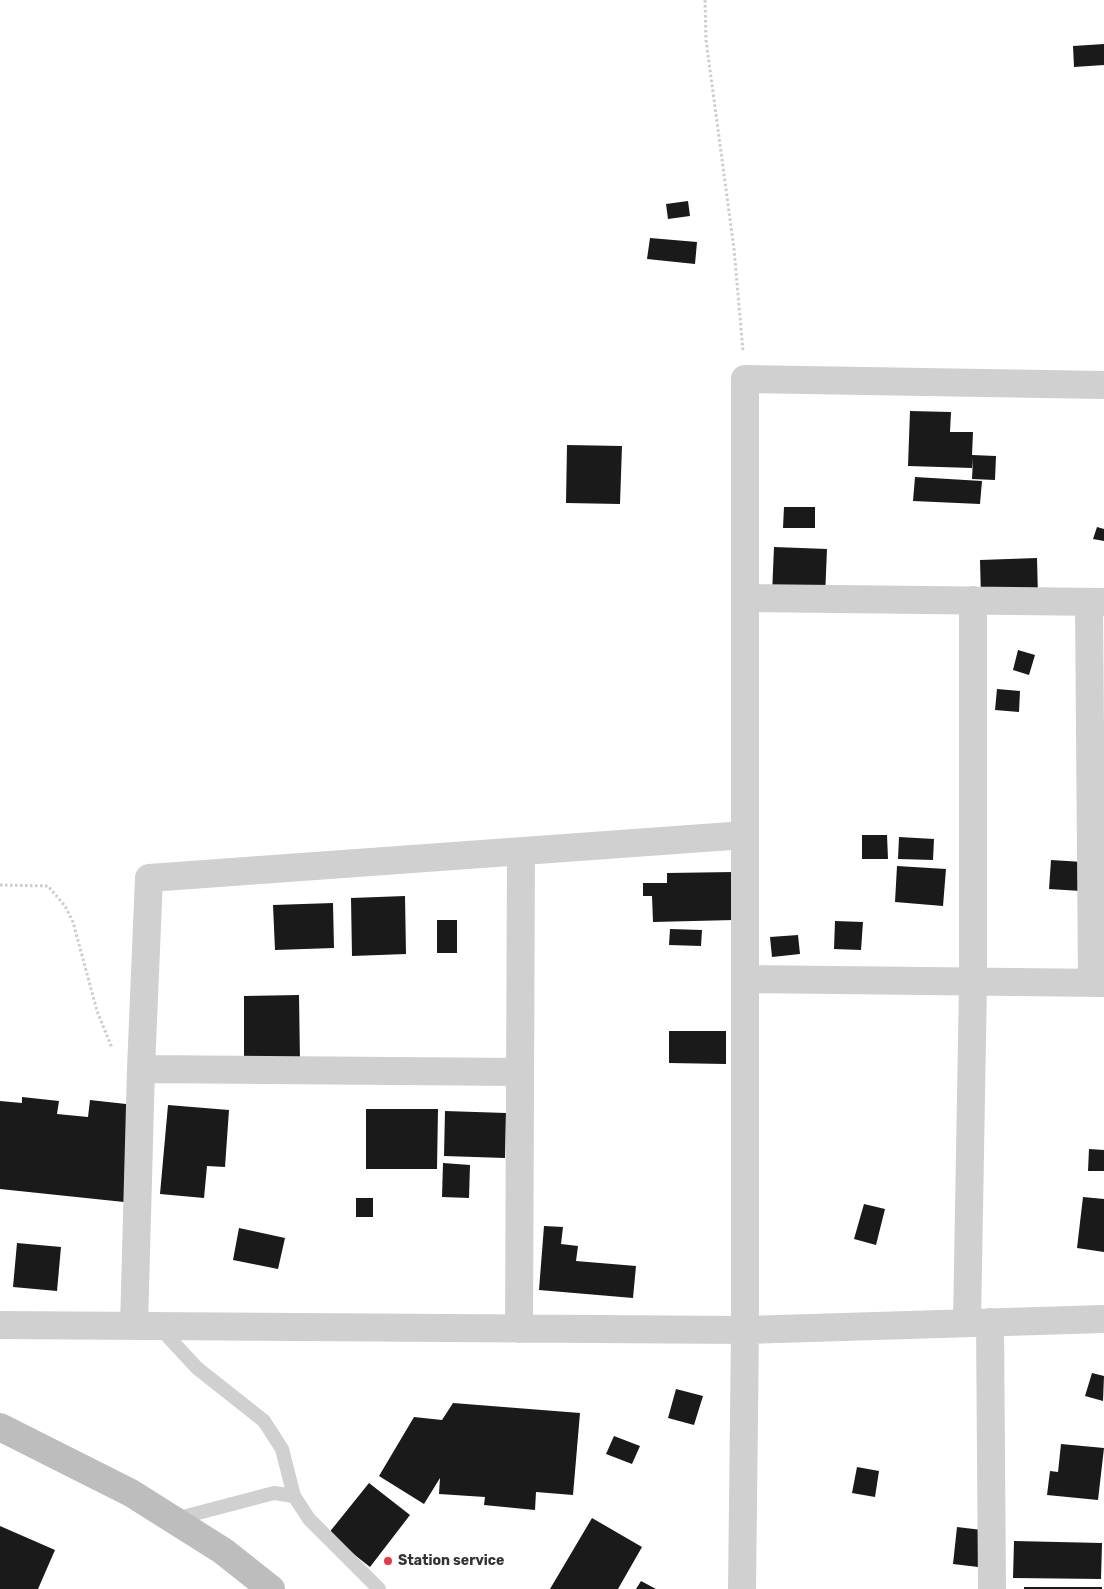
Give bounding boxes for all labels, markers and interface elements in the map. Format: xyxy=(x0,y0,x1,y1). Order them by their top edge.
place label: Station service xyxy=(398,1553,504,1569)
marker: Station service xyxy=(382,1555,394,1567)

